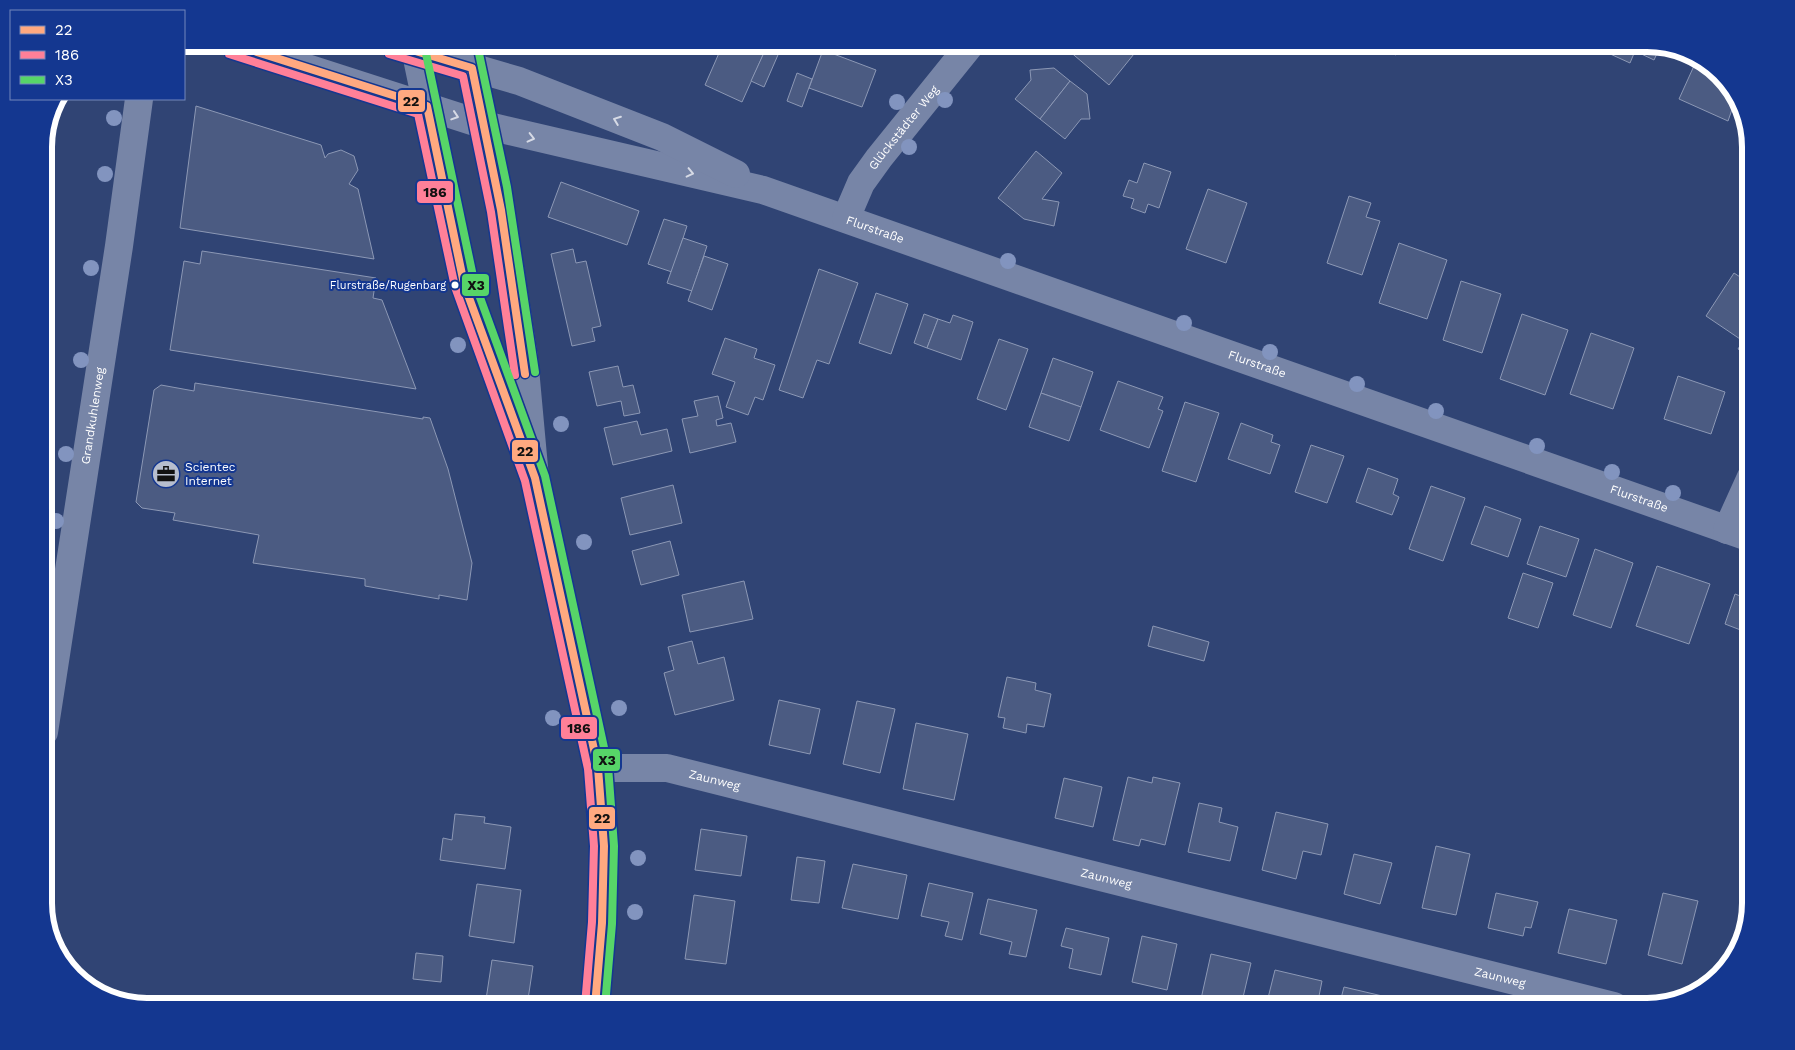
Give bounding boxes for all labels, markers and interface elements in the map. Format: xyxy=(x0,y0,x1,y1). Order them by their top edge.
legend xyxy=(10,10,185,100)
text: 22 xyxy=(55,21,73,39)
text: 186 xyxy=(55,46,79,64)
text: X3 xyxy=(55,71,73,89)
street label: Glückstädter Weg xyxy=(866,82,942,172)
line badge: 22 xyxy=(397,89,426,113)
text: 22 xyxy=(403,93,419,109)
one-way arrow xyxy=(451,110,459,120)
one-way arrow xyxy=(613,115,621,125)
one-way arrow xyxy=(527,132,535,142)
one-way arrow xyxy=(685,167,694,178)
line badge: 186 xyxy=(416,180,454,204)
text: 186 xyxy=(423,184,447,200)
street label: Flurstraße xyxy=(844,213,906,246)
line badge: X3 xyxy=(461,273,490,297)
text: X3 xyxy=(467,277,485,293)
place label: Flurstraße/Rugenbarg xyxy=(330,279,446,292)
marker: Flurstraße/Rugenbarg xyxy=(450,280,460,290)
street label: Flurstraße xyxy=(1226,347,1288,381)
street label: Grandkuhlenweg xyxy=(78,366,107,465)
line badge: 22 xyxy=(511,439,539,463)
text: 22 xyxy=(517,443,533,459)
office icon: Scientec Internet xyxy=(151,459,181,489)
place label: Scientec Internet xyxy=(185,460,236,488)
street label: Flurstraße xyxy=(1608,482,1670,515)
line badge: 186 xyxy=(560,716,598,740)
text: 186 xyxy=(567,720,591,736)
line badge: X3 xyxy=(592,748,621,772)
text: X3 xyxy=(598,752,616,768)
street label: Zaunweg xyxy=(687,767,742,793)
line badge: 22 xyxy=(588,806,616,830)
text: 22 xyxy=(594,810,610,826)
street label: Zaunweg xyxy=(1079,865,1134,892)
street label: Zaunweg xyxy=(1473,964,1528,991)

